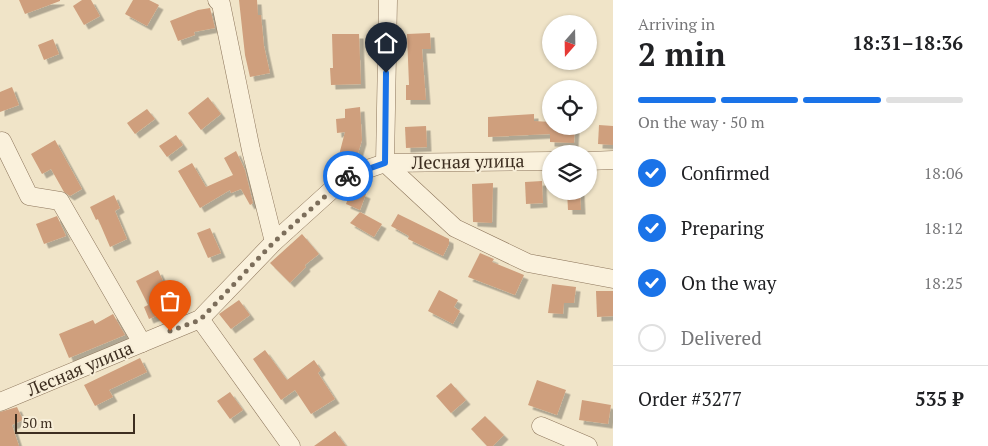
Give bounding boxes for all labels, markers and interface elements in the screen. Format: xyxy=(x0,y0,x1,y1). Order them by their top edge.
text: Arriving in xyxy=(638,13,715,35)
north arrow xyxy=(542,15,598,70)
map controls xyxy=(542,15,597,200)
pin xyxy=(365,22,407,73)
icon: home xyxy=(372,29,400,57)
text: 18:31–18:36 xyxy=(852,30,963,55)
text: 2 min xyxy=(638,33,726,75)
button: locate xyxy=(542,80,597,135)
text: On the way · 50 m xyxy=(638,111,765,133)
button: layers xyxy=(542,145,597,200)
street label: Лесная улица xyxy=(410,148,525,174)
courier xyxy=(323,151,373,201)
icon: check xyxy=(638,159,666,187)
text: Confirmed xyxy=(681,160,770,185)
icon: bike xyxy=(334,162,362,190)
text: 18:06 xyxy=(924,162,963,184)
icon: check xyxy=(638,214,666,242)
text: Preparing xyxy=(681,215,764,240)
text: 18:12 xyxy=(924,217,963,239)
icon: check xyxy=(638,269,666,297)
text: On the way xyxy=(681,270,776,295)
text: 18:25 xyxy=(924,272,963,294)
pin xyxy=(149,280,191,331)
icon: bag xyxy=(156,287,184,315)
text: Delivered xyxy=(681,325,762,350)
street label: Лесная улица xyxy=(22,335,136,402)
text: Order #3277 xyxy=(638,386,742,411)
text: 535 ₽ xyxy=(915,386,963,411)
scale bar xyxy=(15,411,135,434)
text: 50 m xyxy=(22,413,52,432)

